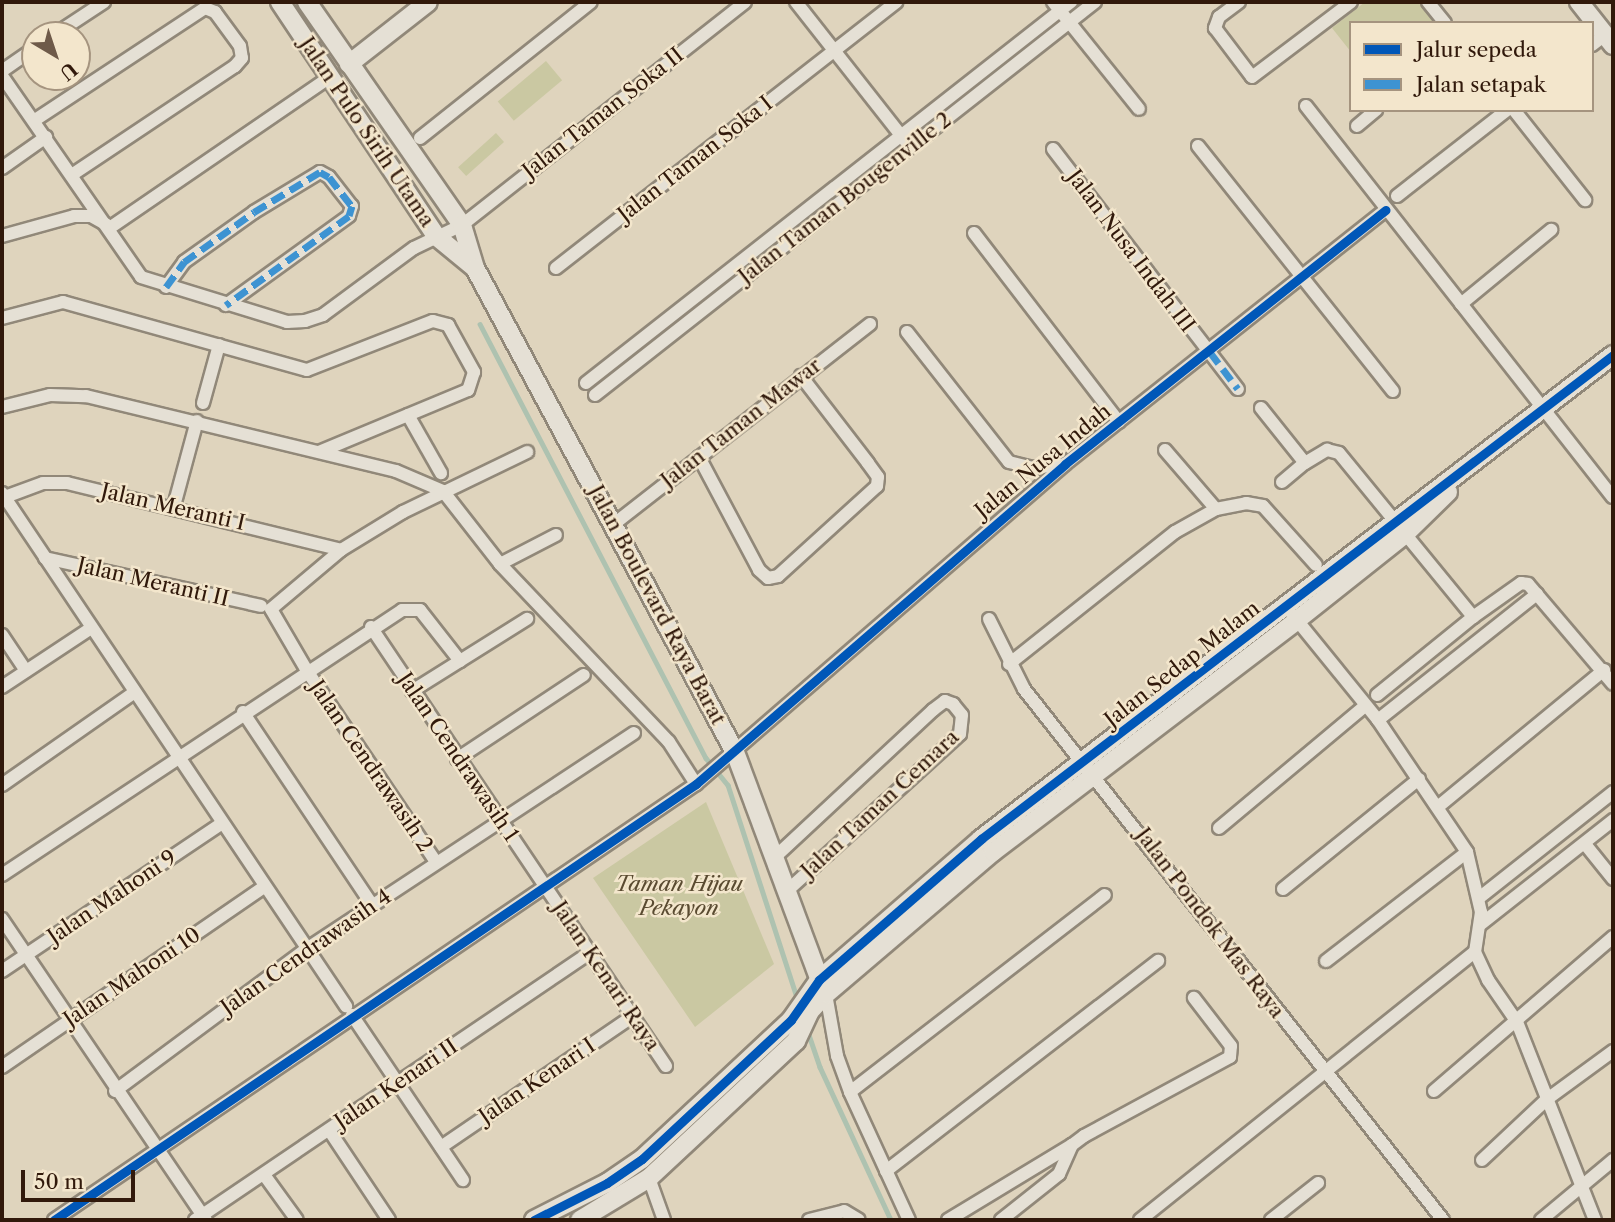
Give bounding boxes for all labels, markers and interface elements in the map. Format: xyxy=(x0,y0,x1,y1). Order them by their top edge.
north arrow xyxy=(21,21,91,91)
legend xyxy=(1349,21,1594,112)
street label: Jalan Pulo Sirih Utama xyxy=(294,32,440,232)
text: Jalur sepeda xyxy=(1416,37,1537,62)
street label: Jalan Taman Soka II xyxy=(517,42,689,184)
text: U xyxy=(55,57,82,85)
text: Jalan setapak xyxy=(1416,72,1546,97)
street label: Jalan Taman Soka I xyxy=(612,91,778,227)
street label: Jalan Taman Bougenville 2 xyxy=(733,107,957,289)
street label: Jalan Nusa Indah III xyxy=(1062,165,1200,337)
street label: Jalan Taman Mawar xyxy=(656,353,826,493)
street label: Jalan Nusa Indah xyxy=(970,398,1116,524)
street label: Jalan Meranti I xyxy=(99,478,247,536)
street label: Jalan Boulevard Raya Barat xyxy=(583,481,731,729)
street label: Jalan Meranti II xyxy=(75,552,231,612)
street label: Jalan Sedap Malam xyxy=(1099,596,1265,732)
street label: Jalan Cendrawasih 1 xyxy=(392,668,524,846)
street label: Jalan Cendrawasih 2 xyxy=(304,675,438,857)
street label: Jalan Taman Cemara xyxy=(796,724,964,884)
street label: Jalan Pondok Mas Raya xyxy=(1130,823,1290,1023)
street label: Jalan Mahoni 9 xyxy=(43,845,181,949)
park label: Taman Hijau Pekayon xyxy=(615,871,743,921)
street label: Jalan Cendrawasih 4 xyxy=(216,884,396,1020)
street label: Jalan Kenari Raya xyxy=(547,896,665,1056)
street label: Jalan Mahoni 10 xyxy=(59,922,205,1032)
street label: Jalan Kenari I xyxy=(474,1033,600,1129)
street label: Jalan Kenari II xyxy=(330,1034,462,1134)
scale bar xyxy=(24,1156,138,1200)
text: 50 m xyxy=(34,1169,84,1194)

